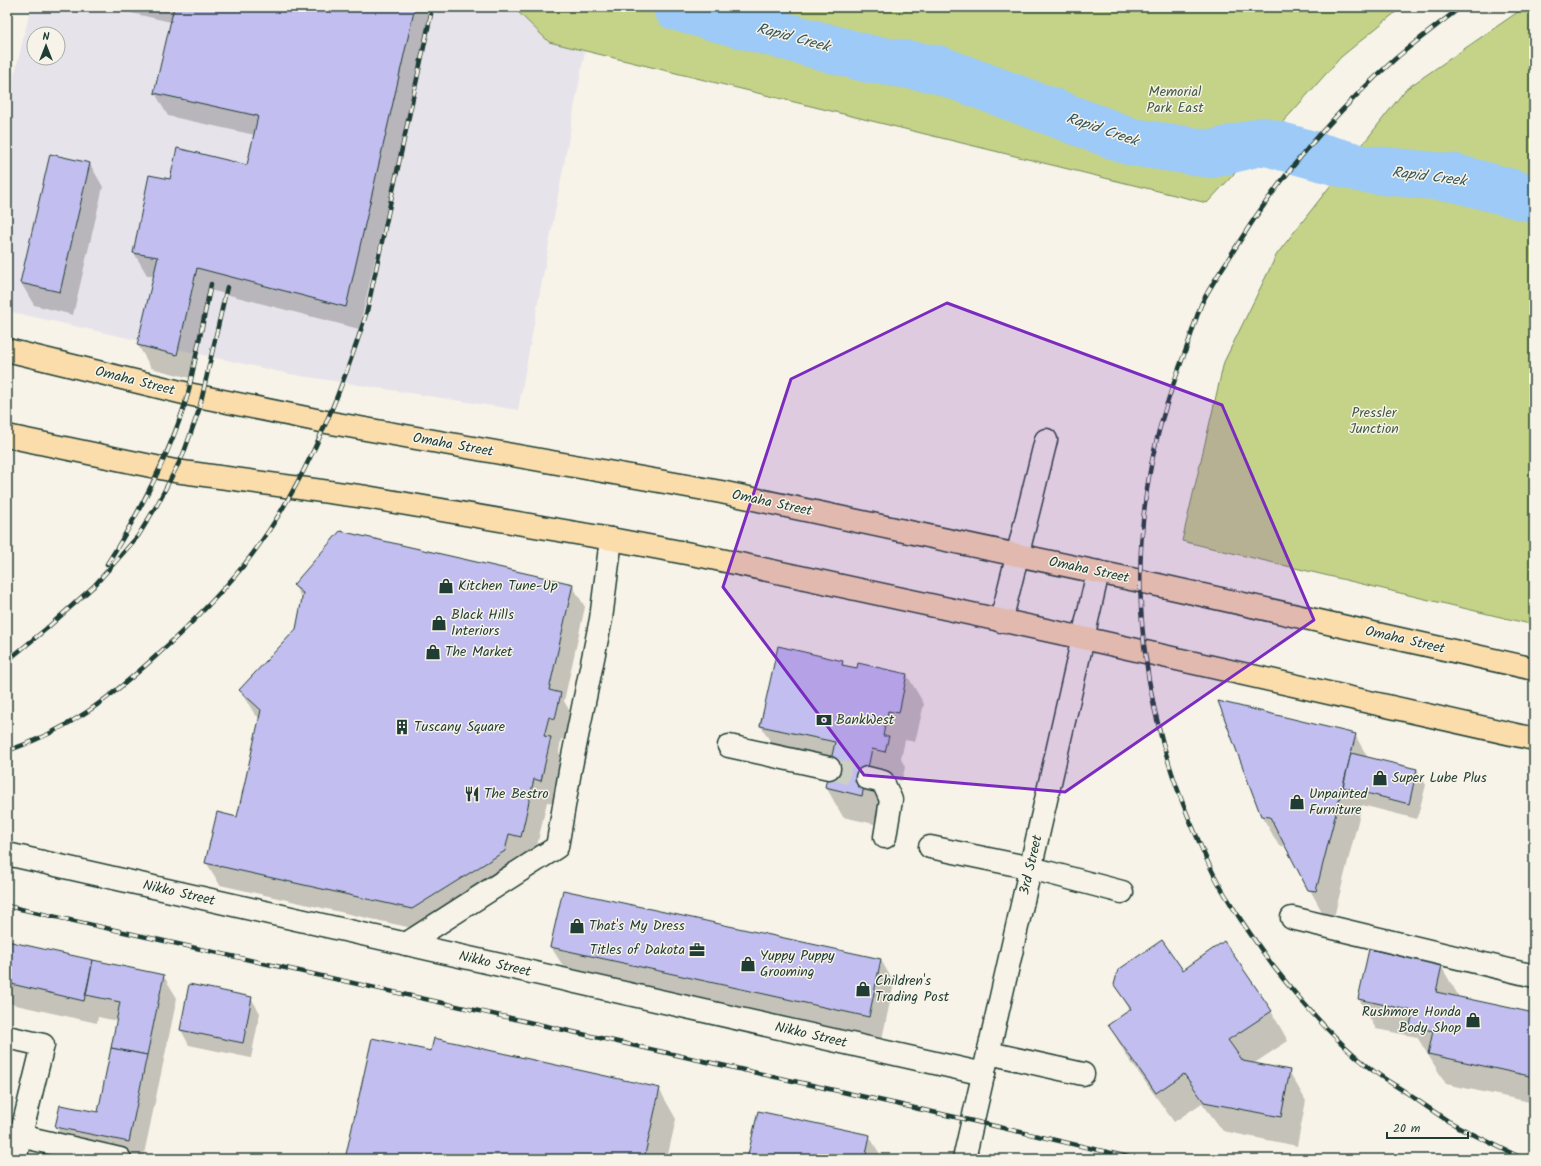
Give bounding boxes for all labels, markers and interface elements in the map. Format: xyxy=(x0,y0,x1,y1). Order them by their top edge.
water label: Rapid Creek xyxy=(754,17,834,60)
north arrow xyxy=(26,26,66,66)
text: N xyxy=(43,28,50,46)
park label: Memorial Park East xyxy=(1146,81,1204,119)
water label: Rapid Creek xyxy=(1063,107,1143,154)
water label: Rapid Creek xyxy=(1391,161,1469,194)
street label: Omaha Street xyxy=(93,360,178,402)
park label: Pressler Junction xyxy=(1349,402,1399,440)
street label: Omaha Street xyxy=(411,427,496,463)
street label: Omaha Street xyxy=(730,484,815,522)
street label: Omaha Street xyxy=(1047,551,1132,589)
place label: Kitchen Tune-Up xyxy=(458,575,558,597)
shop icon: Kitchen Tune-Up xyxy=(437,577,455,595)
place label: Black Hills Interiors xyxy=(451,604,514,642)
shop icon: Black Hills Interiors xyxy=(430,614,448,632)
street label: Omaha Street xyxy=(1363,620,1448,660)
place label: The Market xyxy=(445,641,513,663)
shop icon: The Market xyxy=(424,643,442,661)
place label: BankWest xyxy=(836,709,895,731)
bank icon: BankWest xyxy=(815,711,833,729)
place label: Tuscany Square xyxy=(414,716,506,738)
building icon: Tuscany Square xyxy=(393,718,411,736)
place label: Super Lube Plus xyxy=(1392,767,1487,789)
shop icon: Super Lube Plus xyxy=(1371,769,1389,787)
place label: The Bestro xyxy=(484,783,548,805)
place label: Unpainted Furniture xyxy=(1309,783,1369,821)
restaurant icon: The Bestro xyxy=(463,785,481,803)
shop icon: Unpainted Furniture xyxy=(1288,793,1306,811)
street label: 3rd Street xyxy=(1013,832,1049,897)
street label: Nikko Street xyxy=(141,874,218,912)
place label: That's My Dress xyxy=(589,915,685,937)
shop icon: That's My Dress xyxy=(568,917,586,935)
place label: Titles of Dakota xyxy=(590,939,685,961)
office icon: Titles of Dakota xyxy=(688,941,706,959)
street label: Nikko Street xyxy=(457,945,534,983)
place label: Yuppy Puppy Grooming xyxy=(760,945,835,983)
shop icon: Yuppy Puppy Grooming xyxy=(739,955,757,973)
place label: Children's Trading Post xyxy=(875,970,950,1008)
shop icon: Children's Trading Post xyxy=(854,980,872,998)
place label: Rushmore Honda Body Shop xyxy=(1362,1001,1461,1039)
shop icon: Rushmore Honda Body Shop xyxy=(1464,1011,1482,1029)
street label: Nikko Street xyxy=(773,1016,850,1054)
scale bar xyxy=(1387,1114,1468,1140)
text: 20 m xyxy=(1393,1119,1421,1138)

